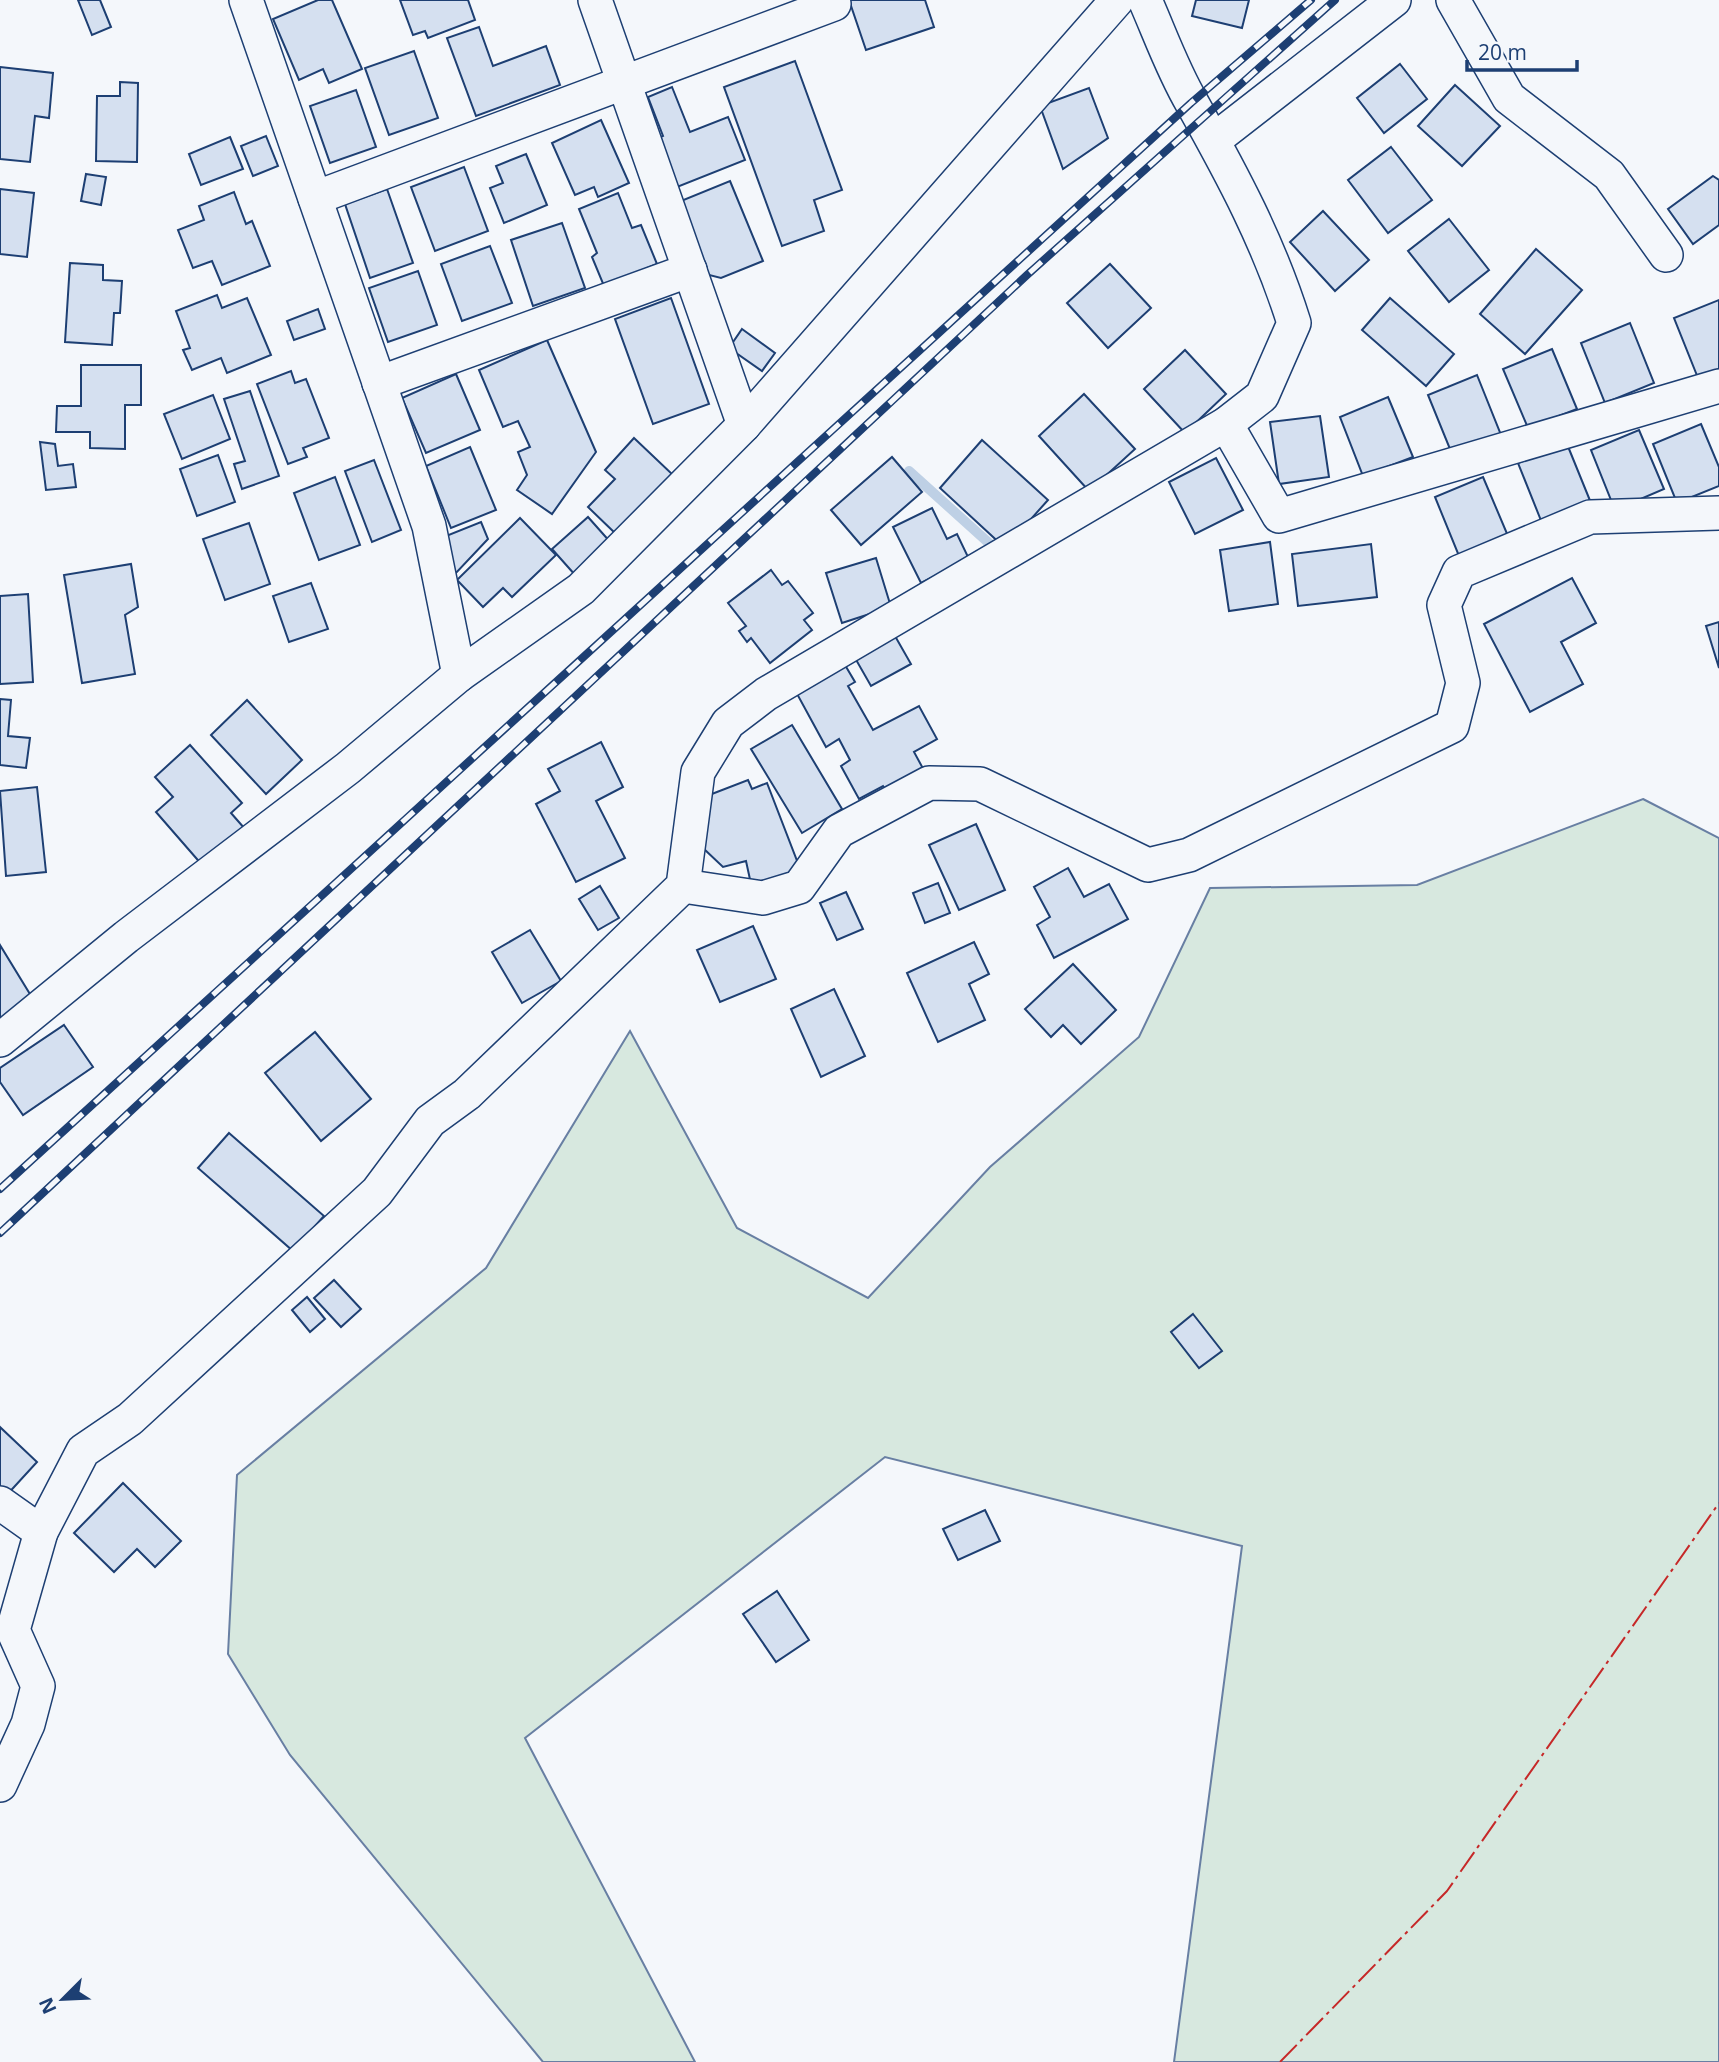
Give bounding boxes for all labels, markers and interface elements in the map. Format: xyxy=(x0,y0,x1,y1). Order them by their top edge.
scale bar xyxy=(1467,28,1577,72)
text: 20 m xyxy=(1478,38,1527,66)
north arrow xyxy=(28,1964,98,2034)
text: N xyxy=(32,1994,62,2018)

